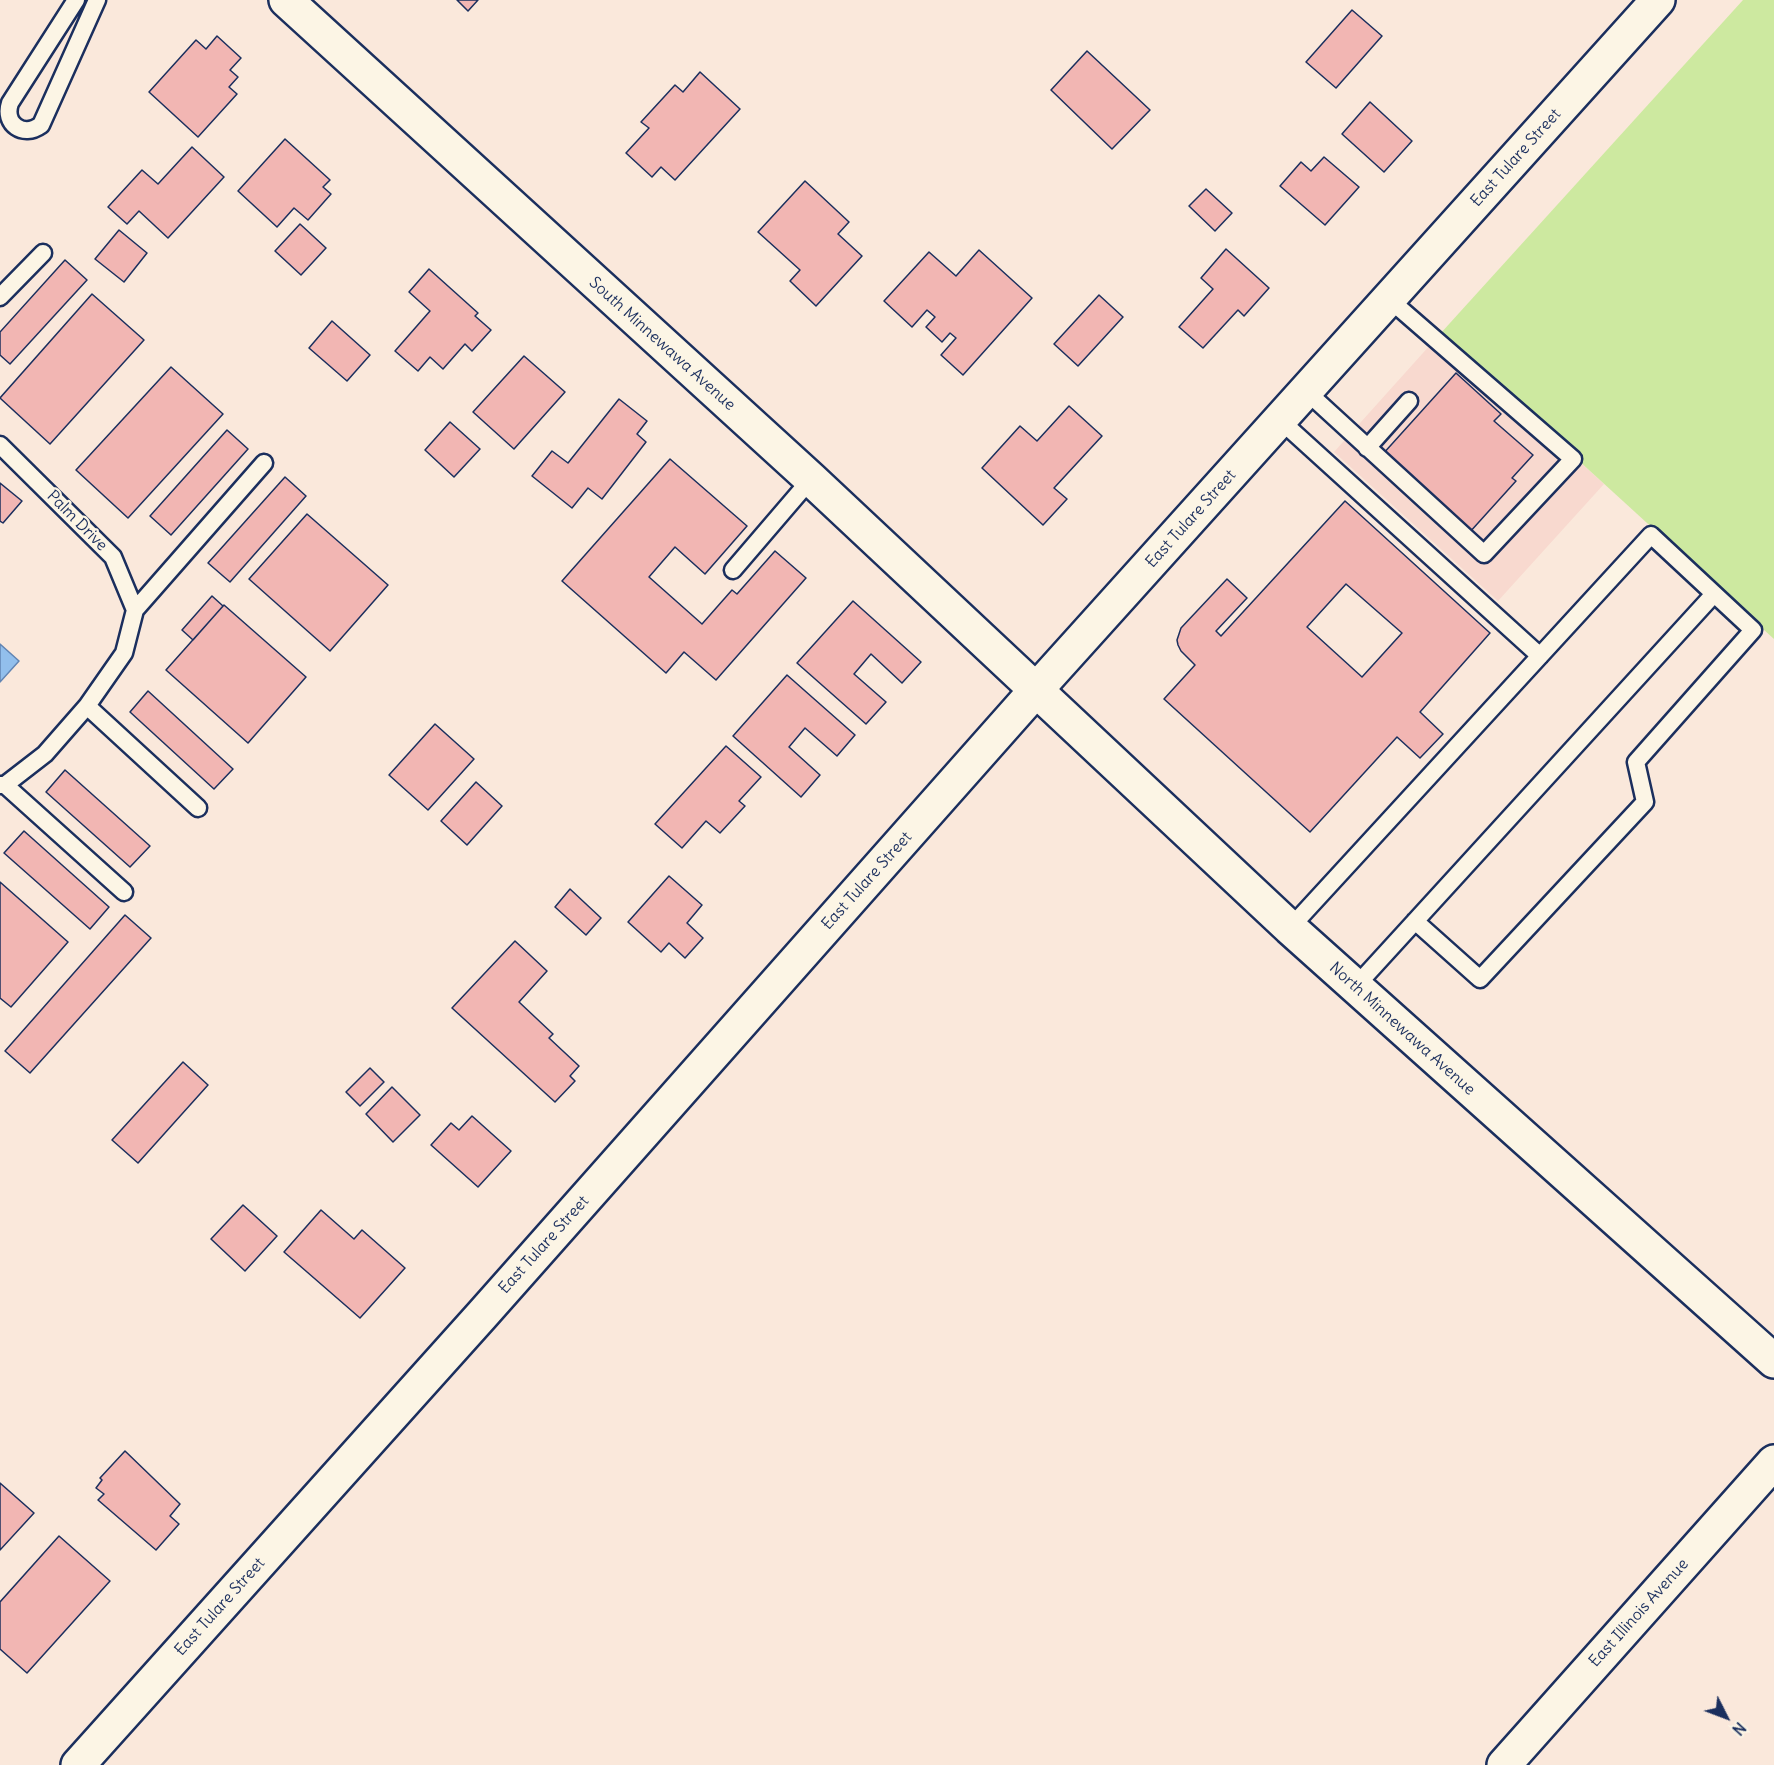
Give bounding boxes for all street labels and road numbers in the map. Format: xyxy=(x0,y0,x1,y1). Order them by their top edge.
street label: East Tulare Street xyxy=(1467,105,1565,211)
street label: South Minnewawa Avenue xyxy=(585,273,739,415)
street label: East Tulare Street xyxy=(1142,466,1240,572)
street label: Palm Drive xyxy=(43,487,111,555)
street label: East Tulare Street xyxy=(818,828,916,934)
street label: North Minnewawa Avenue xyxy=(1325,959,1479,1099)
street label: East Tulare Street xyxy=(495,1192,593,1298)
street label: East Tulare Street xyxy=(171,1554,269,1660)
street label: East Illinois Avenue xyxy=(1585,1555,1693,1671)

